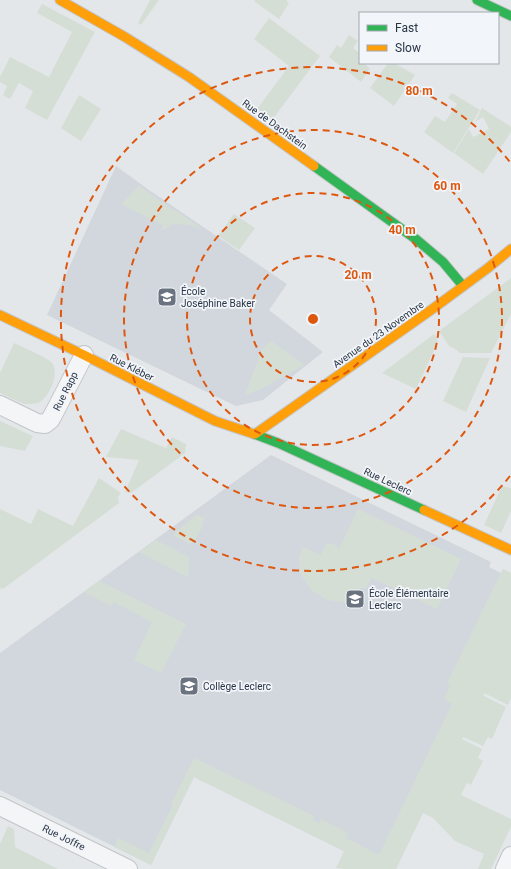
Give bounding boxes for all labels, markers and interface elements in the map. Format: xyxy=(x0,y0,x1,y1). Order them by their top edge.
legend xyxy=(359,12,499,64)
text: Fast xyxy=(395,21,418,35)
text: Slow xyxy=(395,41,421,55)
text: 80 m xyxy=(405,84,433,98)
street label: Rue de Dachstein xyxy=(240,97,309,152)
text: 60 m xyxy=(433,179,461,193)
text: 40 m xyxy=(388,223,416,237)
text: 20 m xyxy=(344,268,372,282)
place label: École Joséphine Baker xyxy=(181,285,255,309)
school or university icon: École Joséphine Baker xyxy=(156,286,178,308)
street label: Avenue du 23 Novembre xyxy=(331,299,426,370)
centre of rings xyxy=(306,312,320,326)
street label: Rue Kléber xyxy=(108,352,156,383)
street label: Rue Rapp xyxy=(51,370,80,413)
street label: Rue Leclerc xyxy=(362,466,414,497)
place label: École Élémentaire Leclerc xyxy=(369,587,449,611)
school or university icon: École Élémentaire Leclerc xyxy=(344,588,366,610)
school or university icon: Collège Leclerc xyxy=(178,675,200,697)
place label: Collège Leclerc xyxy=(203,681,271,692)
street label: Rue Joffre xyxy=(41,822,87,853)

